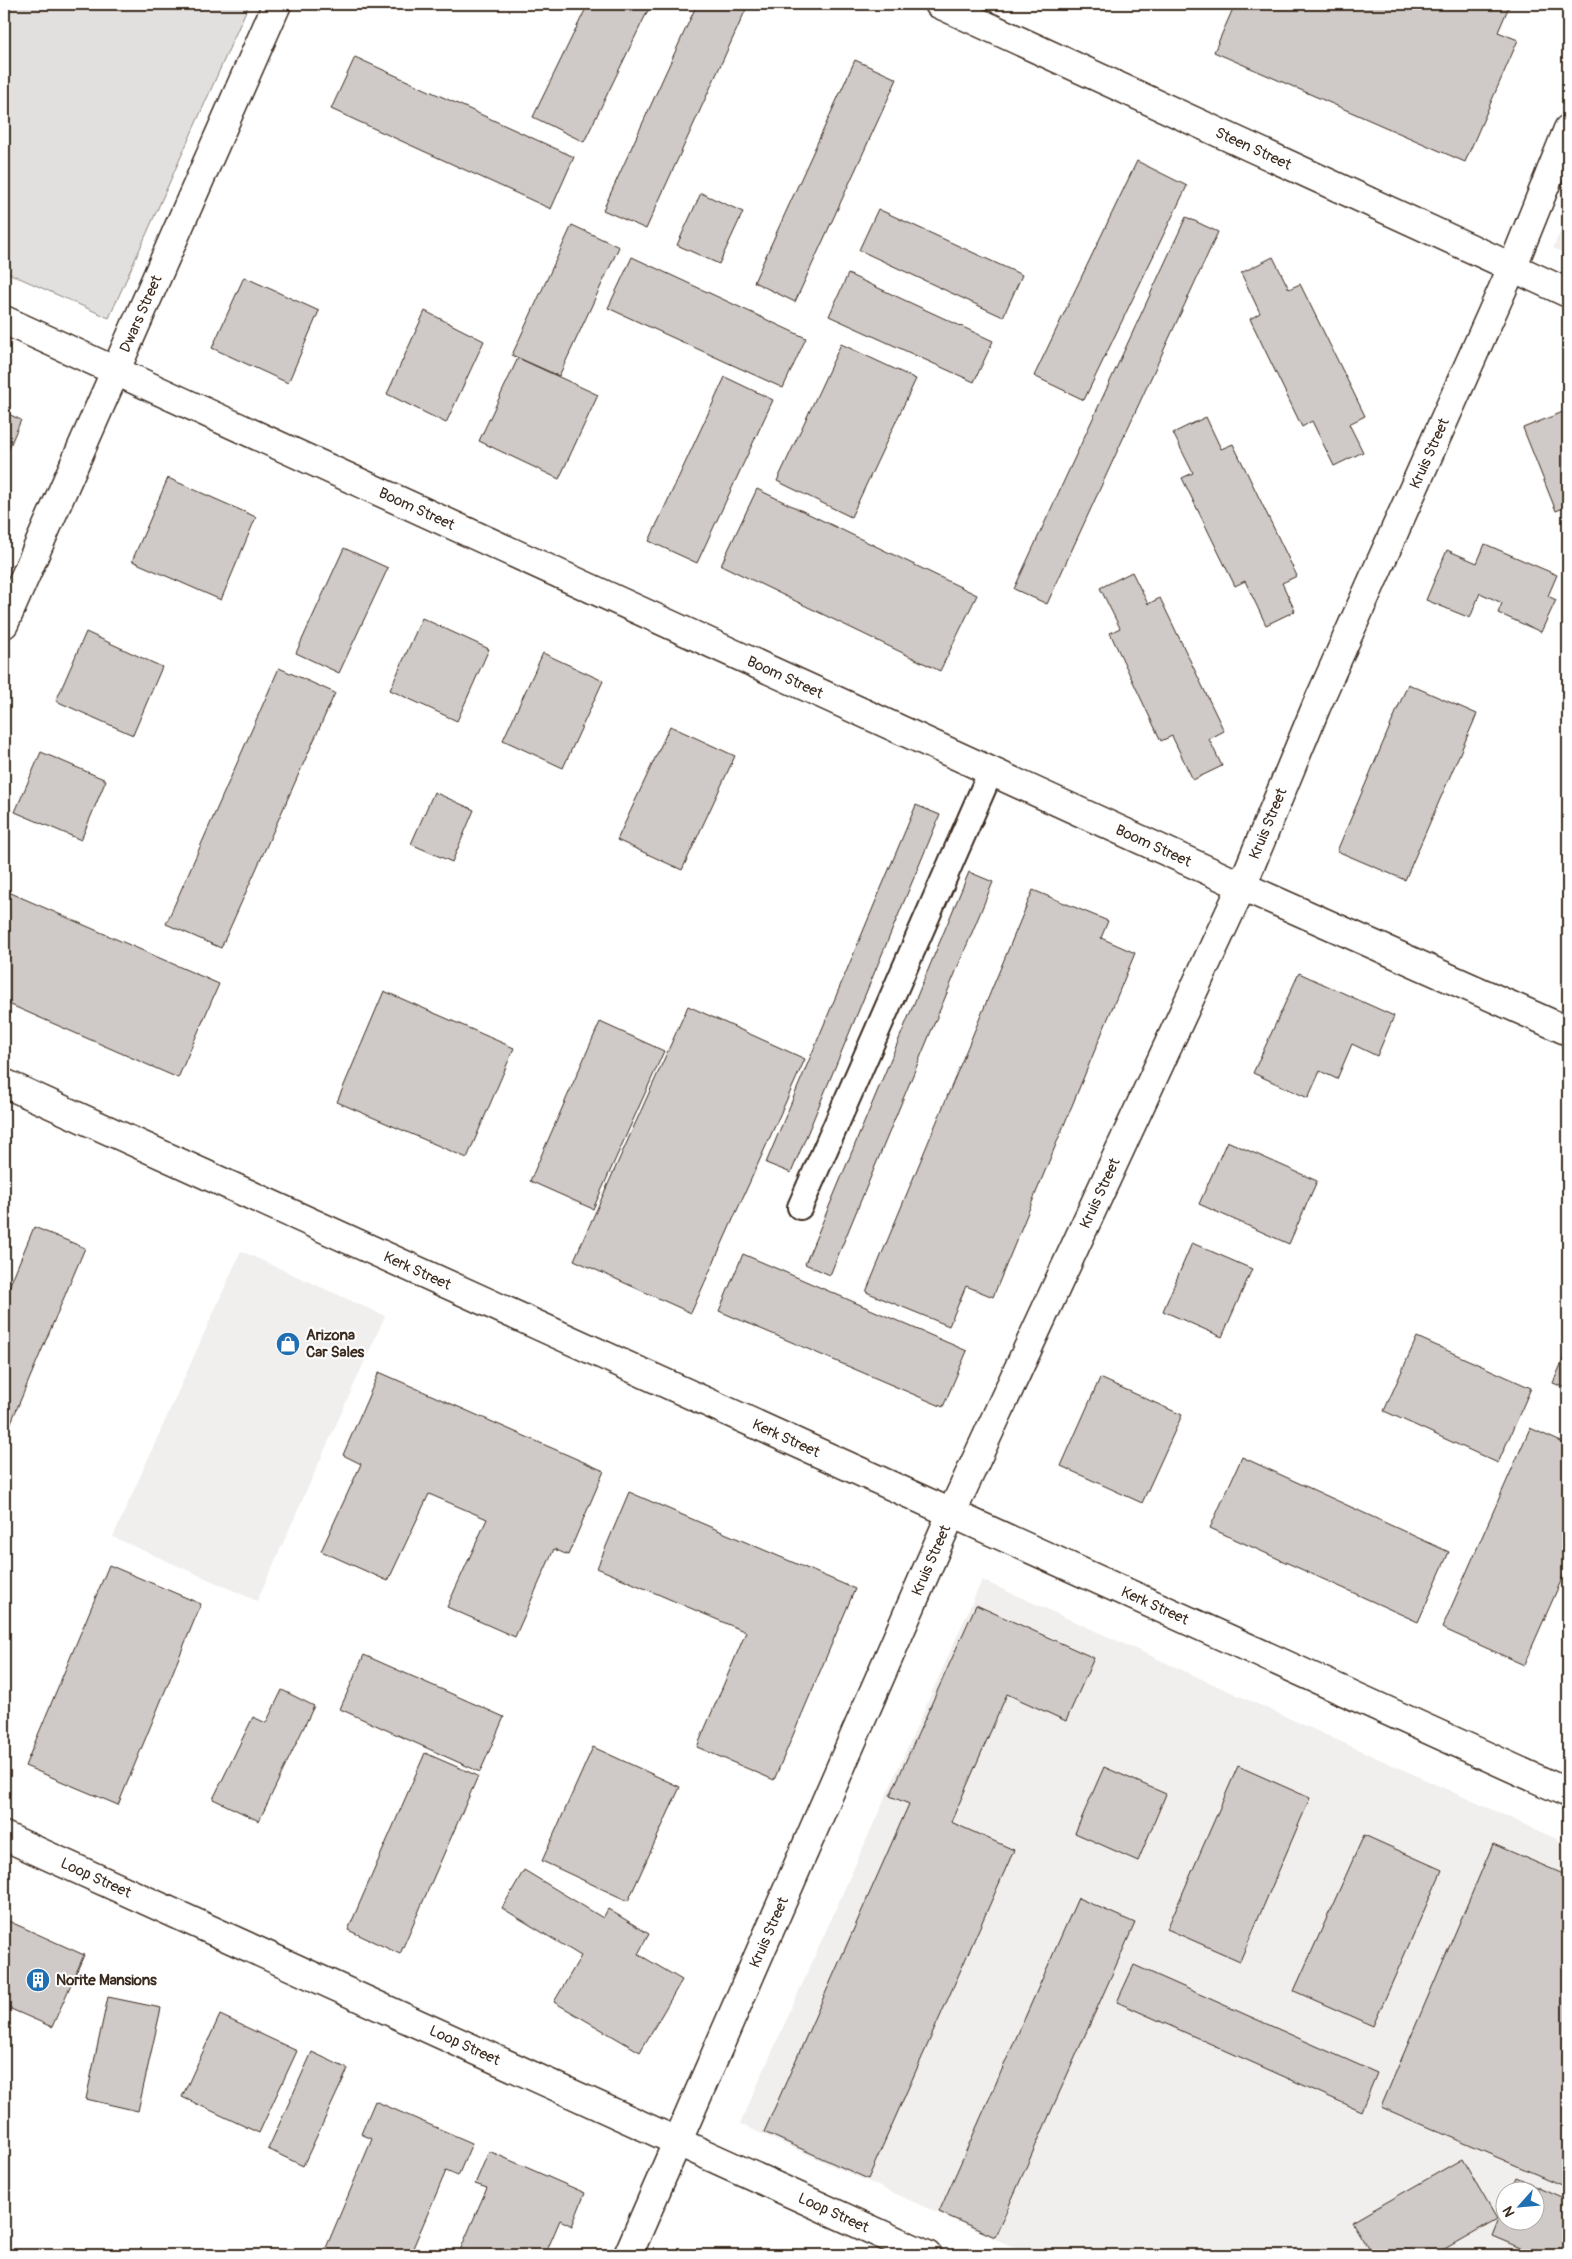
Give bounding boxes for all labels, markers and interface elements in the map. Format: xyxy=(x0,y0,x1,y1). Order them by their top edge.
street label: Steen Street xyxy=(1212,123,1295,175)
street label: Dwars Street xyxy=(116,271,167,356)
street label: Kruis Street xyxy=(1406,414,1454,492)
street label: Boom Street xyxy=(376,484,459,535)
street label: Boom Street xyxy=(744,652,827,704)
street label: Kruis Street xyxy=(1245,784,1292,862)
street label: Boom Street xyxy=(1112,820,1195,872)
street label: Kruis Street xyxy=(1076,1154,1125,1232)
street label: Kerk Street xyxy=(380,1248,455,1295)
place label: Arizona Car Sales xyxy=(306,1326,365,1362)
shop icon: Arizona Car Sales xyxy=(275,1331,301,1357)
street label: Kerk Street xyxy=(749,1415,824,1462)
street label: Kruis Street xyxy=(908,1521,956,1599)
street label: Kerk Street xyxy=(1118,1582,1192,1630)
street label: Loop Street xyxy=(57,1854,135,1903)
street label: Kruis Street xyxy=(745,1893,793,1971)
building icon: Norite Mansions xyxy=(25,1967,51,1993)
place label: Norite Mansions xyxy=(56,1971,157,1990)
street label: Loop Street xyxy=(426,2021,504,2070)
north arrow xyxy=(1494,2182,1544,2232)
street label: Loop Street xyxy=(795,2189,873,2238)
text: N xyxy=(1499,2204,1519,2220)

